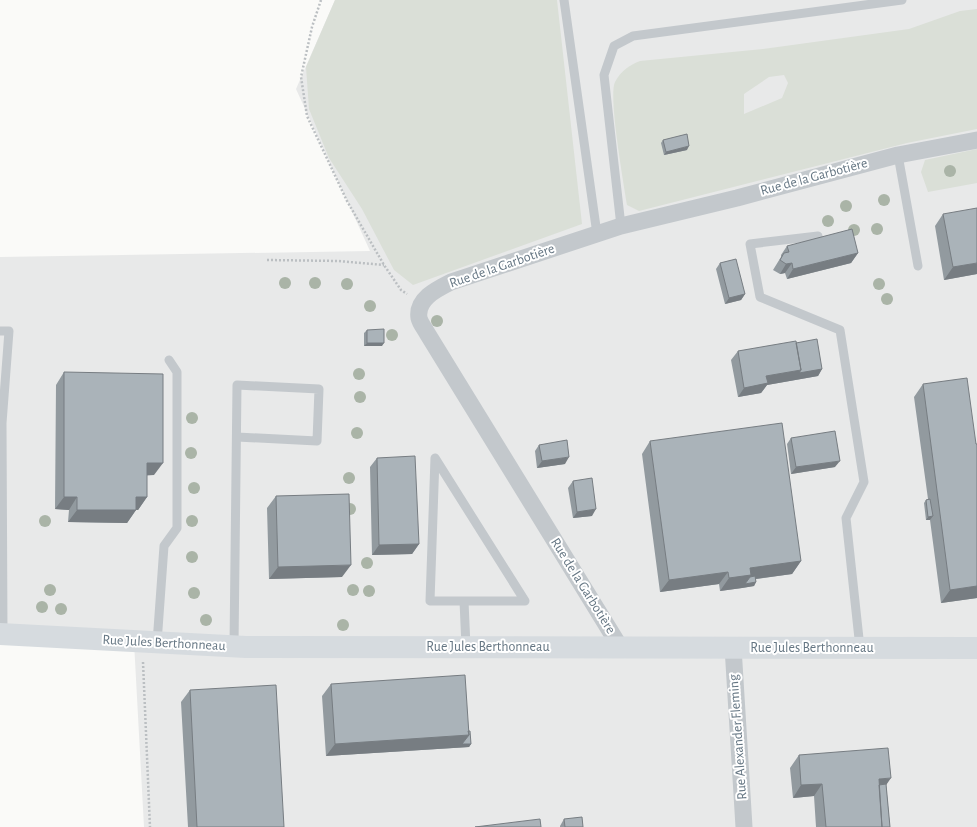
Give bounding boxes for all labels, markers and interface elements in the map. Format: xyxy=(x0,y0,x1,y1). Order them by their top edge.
street label: Rue de la Garbotière xyxy=(759,156,869,198)
street label: Rue de la Garbotière xyxy=(448,241,556,291)
street label: Rue de la Garbotière xyxy=(548,536,618,636)
street label: Rue Jules Berthonneau xyxy=(102,633,226,653)
street label: Rue Jules Berthonneau xyxy=(426,640,550,654)
street label: Rue Jules Berthonneau xyxy=(750,641,874,655)
street label: Rue Alexander Fleming xyxy=(727,674,749,800)

